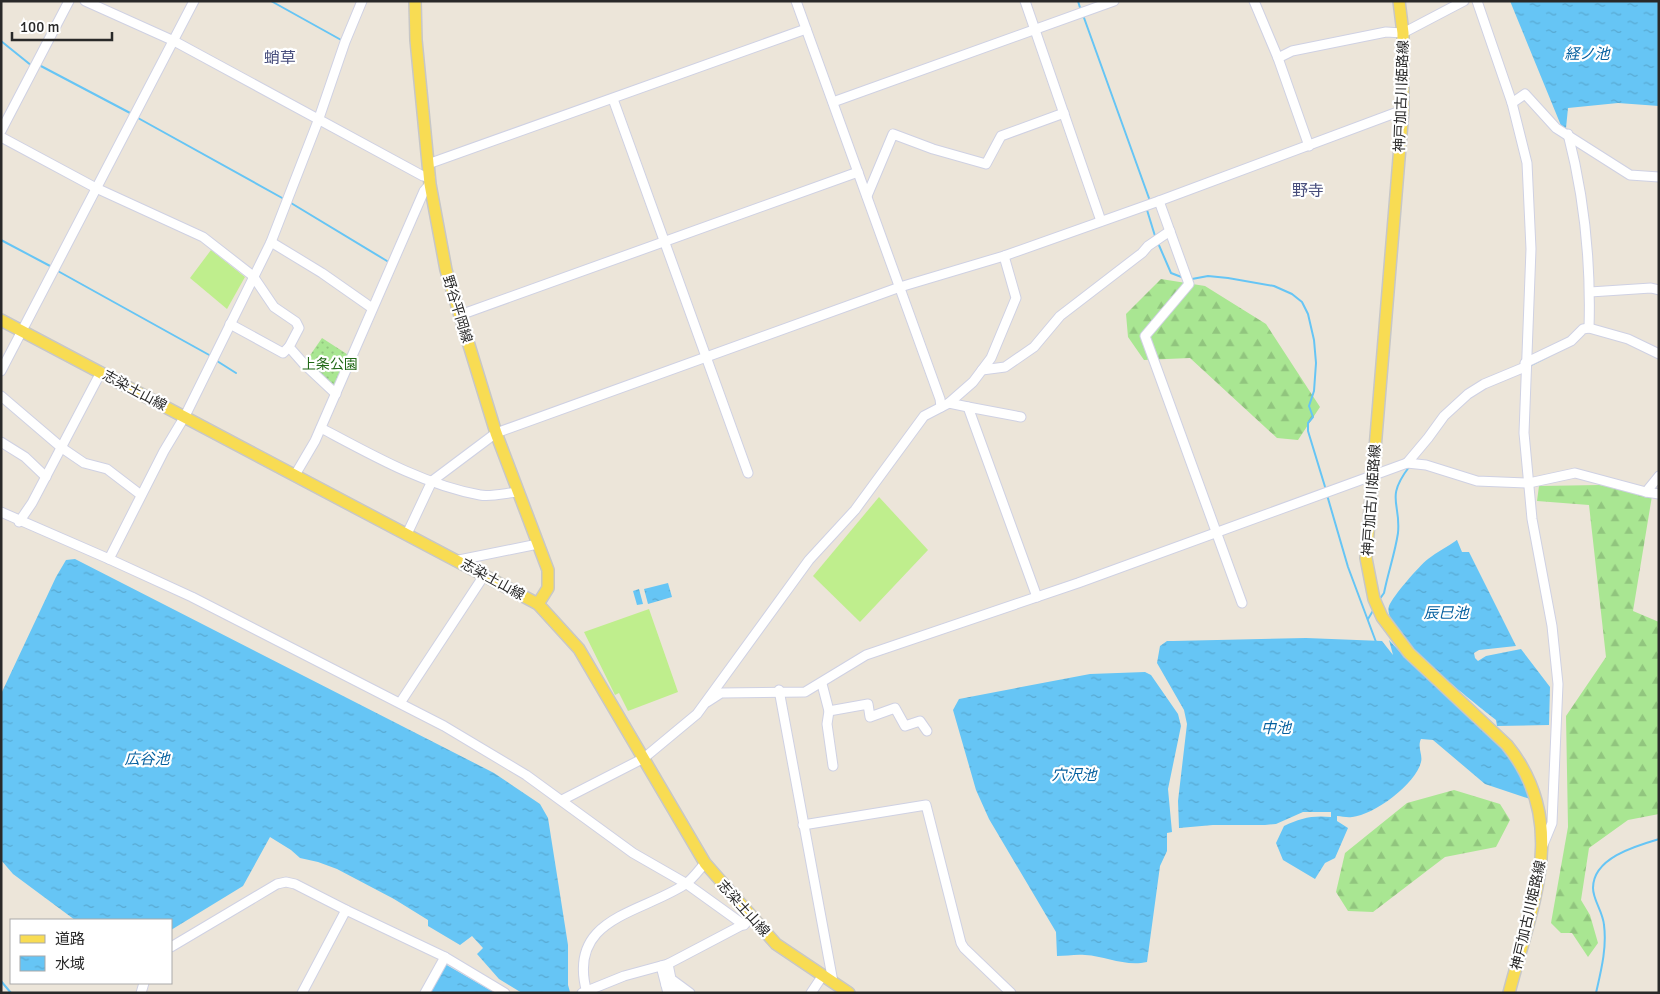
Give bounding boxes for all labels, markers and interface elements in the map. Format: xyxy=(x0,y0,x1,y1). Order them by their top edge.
scale bar xyxy=(12,10,112,42)
text: 100 m xyxy=(20,18,60,36)
street label: 神戸加古川姫路線 xyxy=(1391,40,1412,152)
water label: 経ノ池 xyxy=(1564,45,1611,63)
district label: 蛸草 xyxy=(264,48,296,68)
district label: 野寺 xyxy=(1292,181,1324,201)
street label: 野谷平岡線 xyxy=(439,273,476,345)
park label: 上条公園 xyxy=(302,356,358,373)
street label: 志染土山線 xyxy=(100,367,170,414)
street label: 神戸加古川姫路線 xyxy=(1359,444,1384,556)
street label: 志染土山線 xyxy=(458,555,527,604)
water label: 辰巳池 xyxy=(1423,604,1470,622)
water label: 中池 xyxy=(1261,719,1293,737)
water label: 広谷池 xyxy=(124,750,171,768)
water label: 穴沢池 xyxy=(1051,766,1098,784)
street label: 神戸加古川姫路線 xyxy=(1508,859,1549,972)
street label: 志染土山線 xyxy=(714,877,773,940)
legend xyxy=(10,919,172,984)
text: 道路 xyxy=(55,930,85,948)
text: 水域 xyxy=(55,955,85,973)

